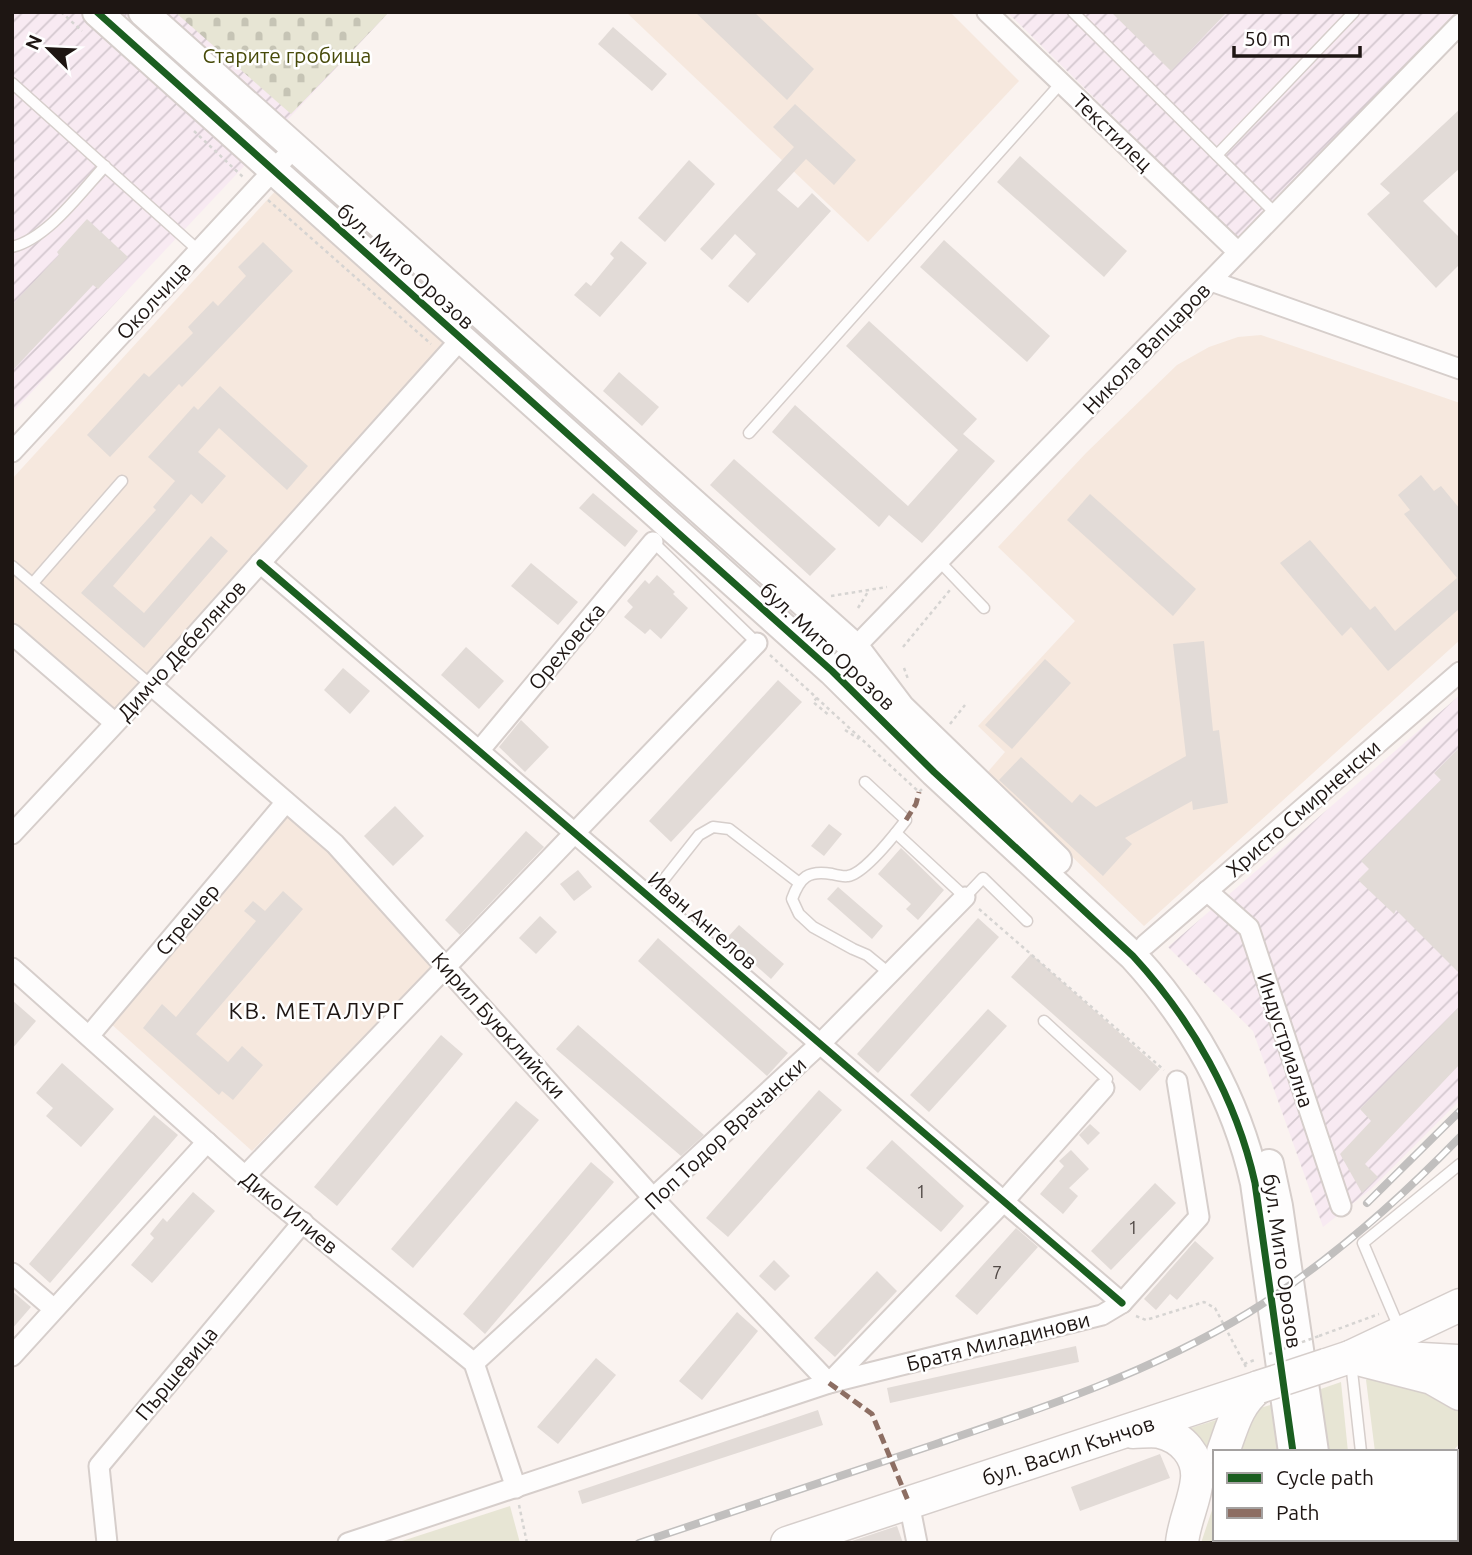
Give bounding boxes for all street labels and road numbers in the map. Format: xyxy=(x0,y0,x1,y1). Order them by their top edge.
street label: Текстилец xyxy=(1068,88,1158,176)
street label: бул. Мито Орозов xyxy=(333,198,479,334)
street label: Околчица xyxy=(111,256,195,344)
street label: Никола Вапцаров xyxy=(1077,277,1215,419)
street label: Димчо Дебелянов xyxy=(112,575,250,725)
street label: бул. Мито Орозов xyxy=(755,577,901,715)
street label: Ореховска xyxy=(523,598,609,694)
street label: Христо Смирненски xyxy=(1221,735,1385,881)
street label: Иван Ангелов xyxy=(644,866,762,974)
street label: Стрешер xyxy=(150,878,224,960)
street label: Кирил Буюклийски xyxy=(427,947,571,1103)
street label: Индустриална xyxy=(1253,970,1319,1110)
street label: Поп Тодор Врачански xyxy=(639,1052,811,1214)
street label: Дико Илиев xyxy=(237,1166,343,1258)
street label: бул. Мито Орозов xyxy=(1259,1172,1307,1350)
street label: Братя Миладинови xyxy=(904,1307,1092,1375)
street label: Пършевица xyxy=(130,1321,222,1425)
street label: бул. Васил Кънчов xyxy=(979,1411,1157,1490)

